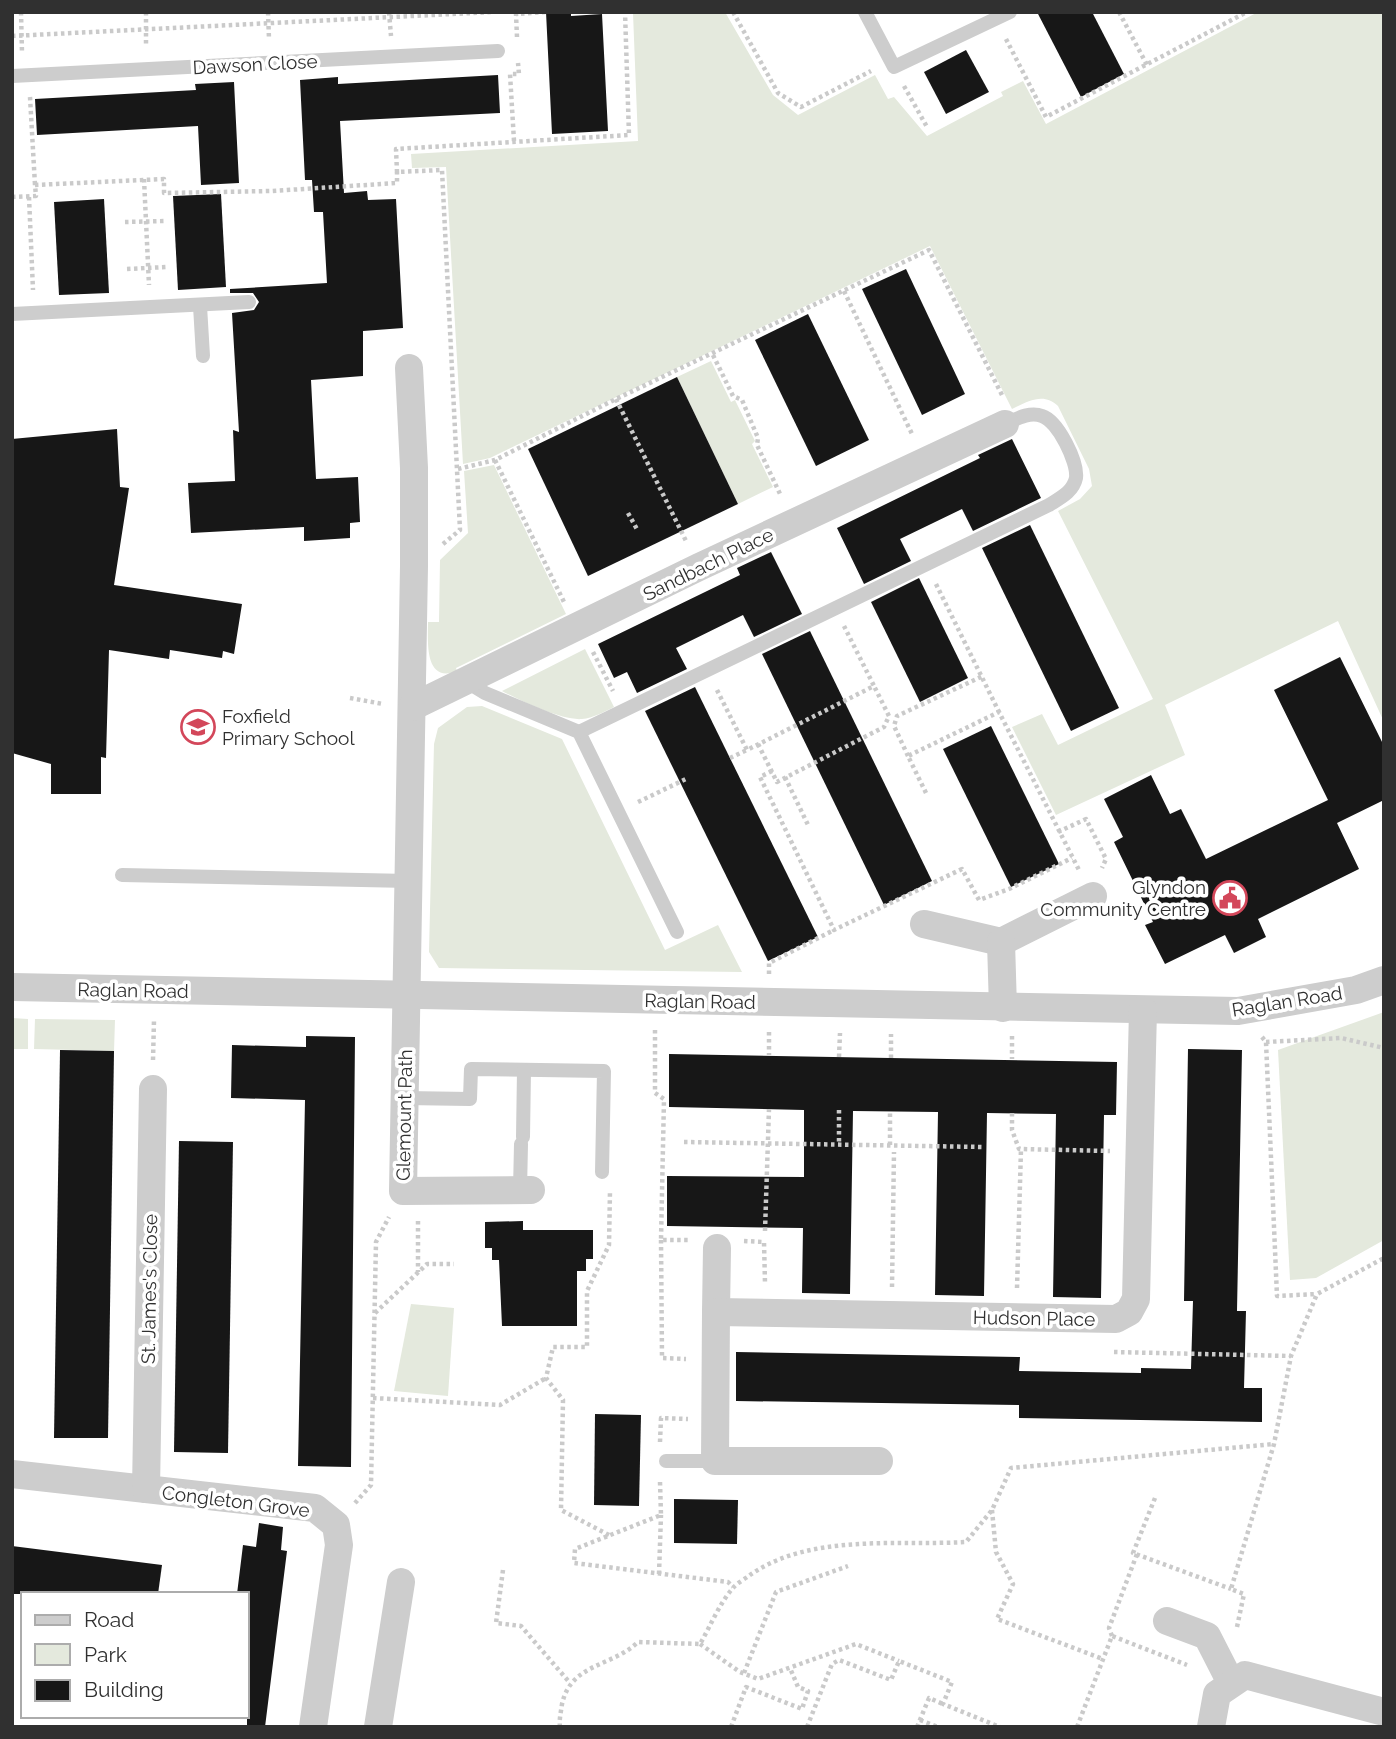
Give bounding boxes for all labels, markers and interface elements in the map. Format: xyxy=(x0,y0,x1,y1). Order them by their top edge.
street label: Dawson Close xyxy=(192,50,318,78)
street label: Sandbach Place xyxy=(639,523,777,605)
place label: Foxfield Primary School xyxy=(222,705,355,749)
school or university icon: Foxfield Primary School xyxy=(179,708,217,746)
place label: Glyndon Community Centre xyxy=(1040,876,1206,920)
public building icon: Glyndon Community Centre xyxy=(1211,879,1249,917)
street label: Raglan Road xyxy=(77,978,189,1002)
street label: Raglan Road xyxy=(1230,981,1344,1021)
street label: Raglan Road xyxy=(644,989,756,1013)
street label: Glemount Path xyxy=(392,1049,416,1181)
street label: St. James's Close xyxy=(137,1214,161,1364)
street label: Hudson Place xyxy=(973,1306,1095,1330)
street label: Congleton Grove xyxy=(161,1481,311,1521)
legend xyxy=(21,1592,248,1718)
text: Road xyxy=(84,1607,134,1632)
text: Park xyxy=(84,1642,127,1667)
text: Building xyxy=(84,1677,164,1702)

